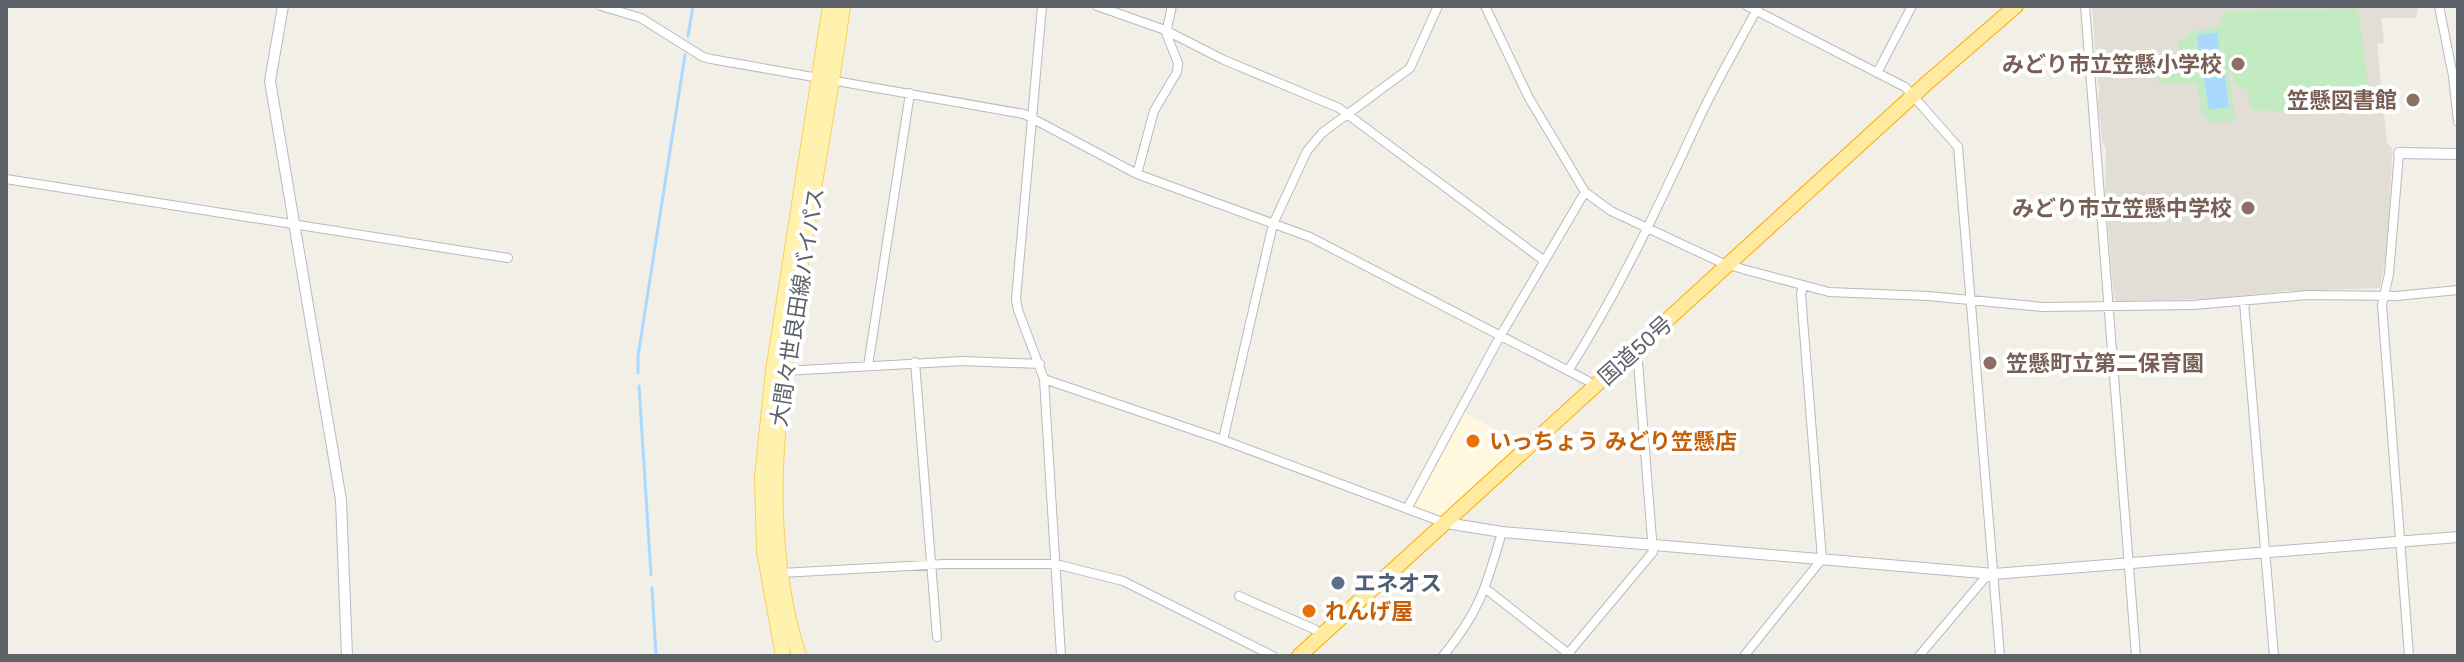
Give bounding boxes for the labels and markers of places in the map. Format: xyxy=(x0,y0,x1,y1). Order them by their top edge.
place label: みどり市立笠懸小学校 xyxy=(2002,52,2222,77)
marker: みどり市立笠懸小学校 xyxy=(2229,55,2247,73)
place label: 笠懸図書館 xyxy=(2287,88,2397,113)
marker: 笠懸図書館 xyxy=(2404,91,2422,109)
place label: みどり市立笠懸中学校 xyxy=(2012,196,2232,221)
marker: みどり市立笠懸中学校 xyxy=(2239,199,2257,217)
place label: 笠懸町立第二保育園 xyxy=(2006,351,2204,376)
marker: 笠懸町立第二保育園 xyxy=(1981,354,1999,372)
place label: いっちょう みどり笠懸店 xyxy=(1489,429,1737,454)
marker: いっちょう みどり笠懸店 xyxy=(1464,432,1482,450)
place label: エネオス xyxy=(1354,571,1442,596)
marker: エネオス xyxy=(1329,574,1347,592)
place label: れんげ屋 xyxy=(1325,599,1413,624)
marker: れんげ屋 xyxy=(1300,602,1318,620)

